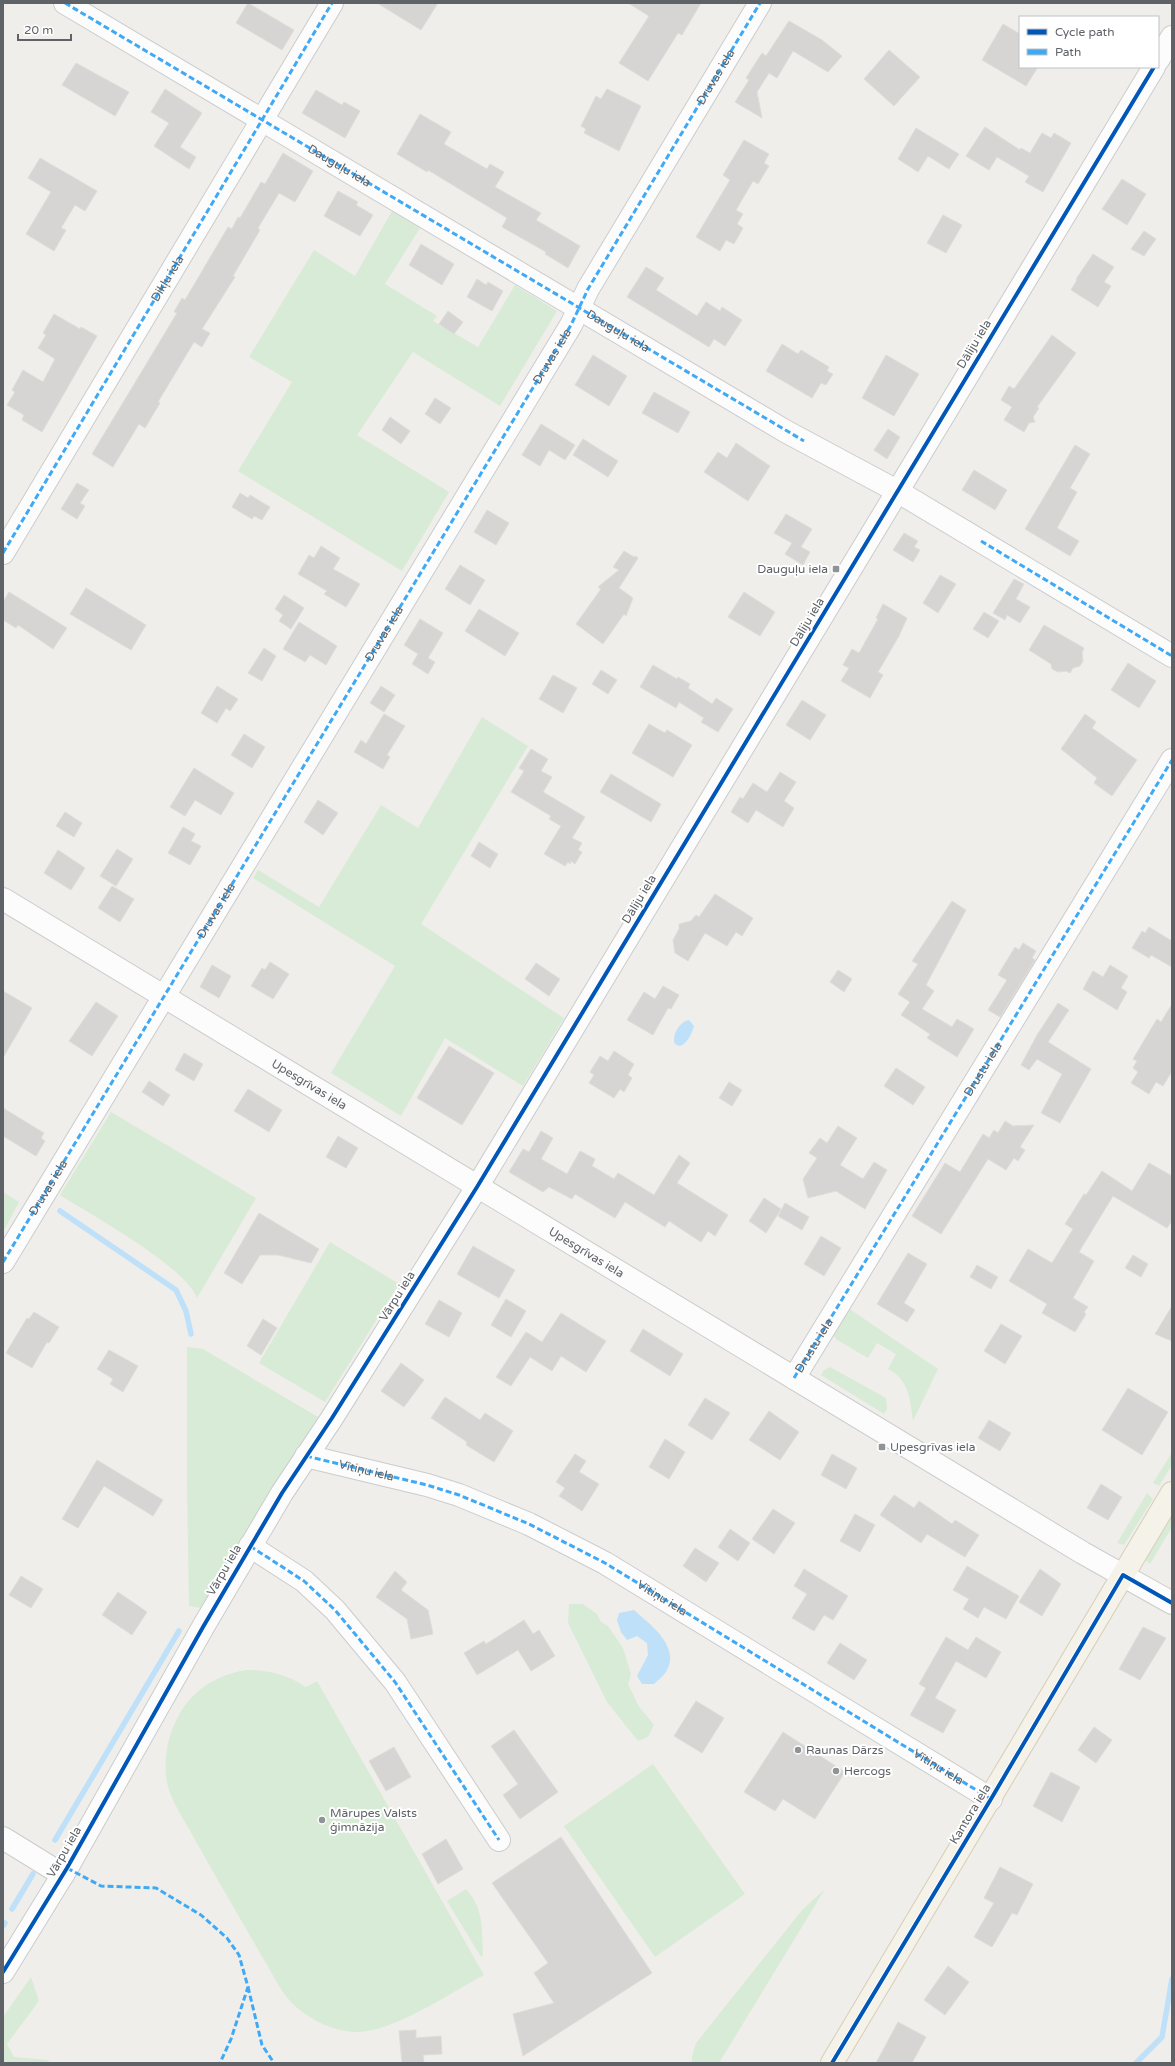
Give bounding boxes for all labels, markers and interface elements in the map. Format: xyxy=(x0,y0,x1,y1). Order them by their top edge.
scale bar xyxy=(18,16,71,42)
legend xyxy=(1019,16,1159,68)
text: 20 m xyxy=(24,23,53,37)
text: Cycle path xyxy=(1055,25,1114,39)
text: Path xyxy=(1055,45,1081,59)
street label: Druvas iela xyxy=(693,47,738,107)
street label: Dauguļu iela xyxy=(305,142,373,190)
street label: Dikļu iela xyxy=(148,253,186,304)
street label: Dauguļu iela xyxy=(584,307,652,355)
street label: Dāliju iela xyxy=(954,317,994,371)
street label: Druvas iela xyxy=(530,326,574,387)
place label: Dauguļu iela xyxy=(757,562,828,576)
marker: Dauguļu iela xyxy=(831,564,841,574)
street label: Dāliju iela xyxy=(787,595,827,649)
street label: Druvas iela xyxy=(362,603,406,664)
street label: Dāliju iela xyxy=(619,872,659,926)
street label: Druvas iela xyxy=(194,880,238,941)
street label: Drustu iela xyxy=(961,1039,1005,1099)
street label: Upesgrīvas iela xyxy=(269,1056,350,1113)
street label: Druvas iela xyxy=(26,1157,70,1218)
street label: Upesgrīvas iela xyxy=(546,1224,627,1280)
street label: Vārpu iela xyxy=(376,1268,418,1324)
street label: Drustu iela xyxy=(792,1316,836,1375)
place label: Upesgrīvas iela xyxy=(890,1440,976,1454)
marker: Upesgrīvas iela xyxy=(877,1442,887,1452)
street label: Vītiņu iela xyxy=(337,1457,395,1484)
street label: Vārpu iela xyxy=(204,1542,244,1598)
street label: Vītiņu iela xyxy=(634,1577,690,1619)
place label: Raunas Dārzs xyxy=(806,1743,884,1757)
marker: Raunas Dārzs xyxy=(793,1745,803,1755)
street label: Vītiņu iela xyxy=(911,1746,966,1788)
place label: Hercogs xyxy=(844,1764,891,1778)
marker: Hercogs xyxy=(831,1766,841,1776)
street label: Kantora iela xyxy=(947,1781,993,1847)
place label: Mārupes Valsts ģimnāzija xyxy=(330,1806,417,1834)
marker: Mārupes Valsts ģimnāzija xyxy=(317,1815,327,1825)
street label: Vārpu iela xyxy=(44,1824,84,1880)

